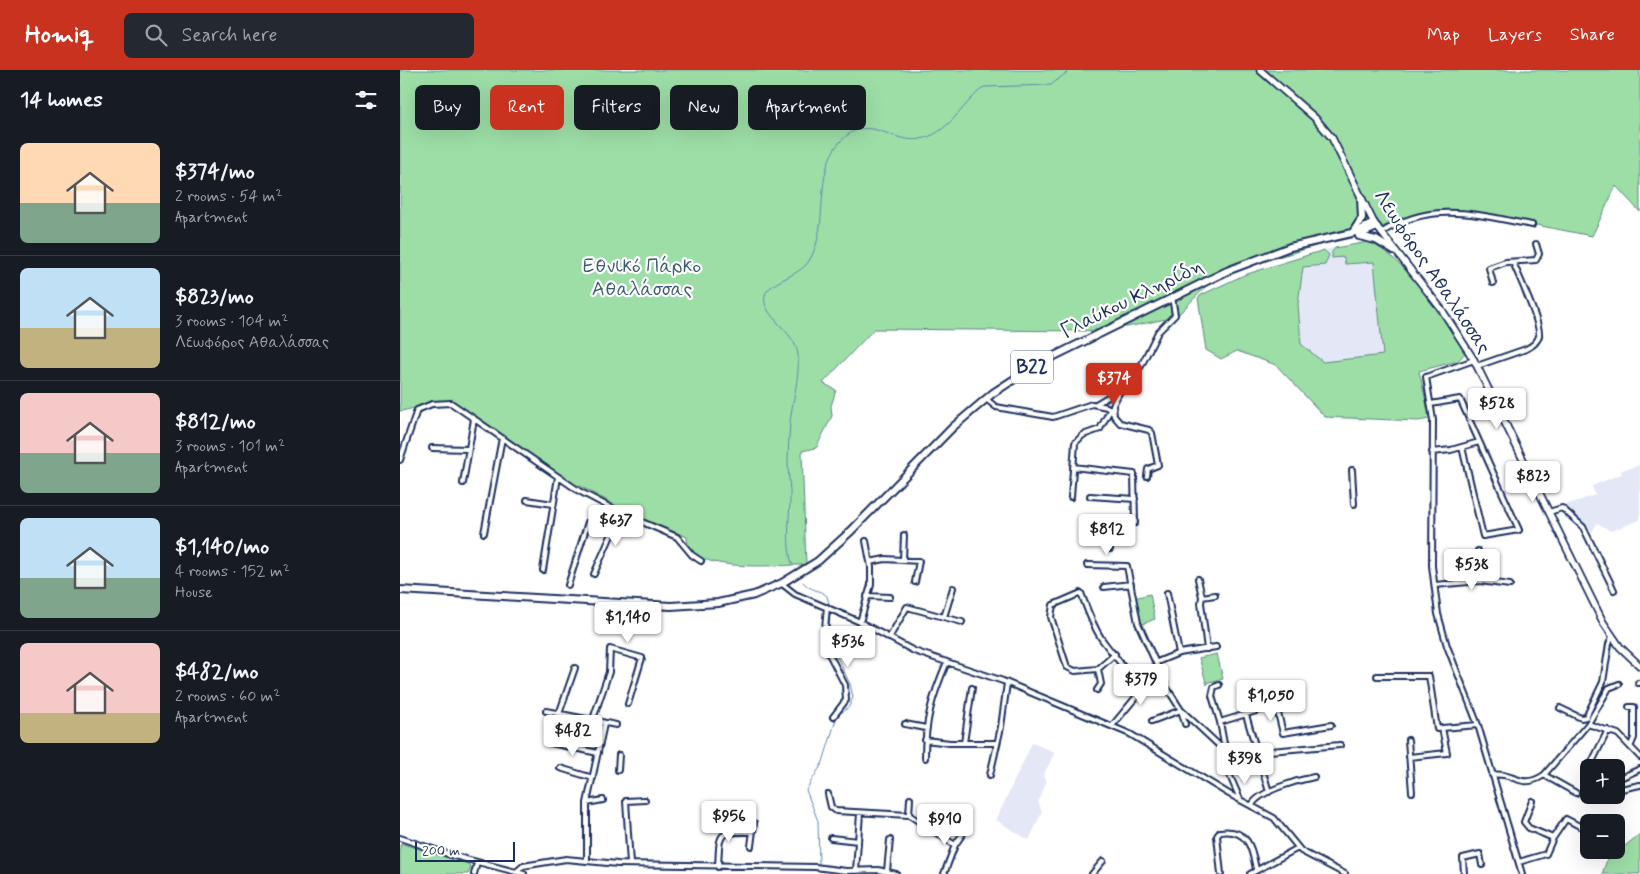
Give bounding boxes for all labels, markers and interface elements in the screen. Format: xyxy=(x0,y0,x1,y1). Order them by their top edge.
search box xyxy=(124,13,474,58)
text: Homiq xyxy=(25,20,94,51)
icon: search xyxy=(142,21,170,49)
text: Search here xyxy=(182,23,277,48)
text: Map xyxy=(1427,23,1460,47)
text: Layers xyxy=(1488,23,1542,47)
text: Share xyxy=(1570,23,1615,47)
chip: Buy xyxy=(415,85,480,130)
chip: Rent xyxy=(490,85,564,130)
chip: Filters xyxy=(574,85,660,130)
chip: New xyxy=(670,85,738,130)
chip: Apartment xyxy=(748,85,866,130)
text: 14 homes xyxy=(20,86,103,114)
icon: filters xyxy=(352,86,380,114)
text: $374/mo xyxy=(175,158,255,186)
icon: home xyxy=(60,163,120,223)
street label: Λεωφόρος Αθαλάσσας xyxy=(1367,185,1497,360)
text: 2 rooms · 54 m² xyxy=(175,186,282,207)
text: Apartment xyxy=(175,207,248,228)
park label: Εθνικό Πάρκο Αθαλάσσας xyxy=(583,253,701,303)
street label: Γλαύκου Κληρίδη xyxy=(1056,253,1208,345)
text: $823/mo xyxy=(175,283,254,311)
icon: home xyxy=(60,288,120,348)
text: 3 rooms · 104 m² xyxy=(175,311,288,332)
text: Λεωφόρος Αθαλάσσας xyxy=(175,332,329,353)
road number: B22 xyxy=(1011,350,1053,384)
pin: $374 xyxy=(1084,362,1144,405)
text: $374 xyxy=(1097,368,1131,389)
pin: $528 xyxy=(1467,388,1527,430)
text: $528 xyxy=(1479,393,1515,414)
text: $812/mo xyxy=(175,408,256,436)
icon: home xyxy=(60,413,120,473)
text: 3 rooms · 101 m² xyxy=(175,436,285,457)
text: Apartment xyxy=(175,457,248,478)
pin: $823 xyxy=(1503,460,1563,503)
text: $823 xyxy=(1516,466,1550,487)
pin: $637 xyxy=(586,504,646,547)
text: $637 xyxy=(599,510,633,531)
pin: $812 xyxy=(1077,514,1137,556)
text: $812 xyxy=(1090,519,1124,540)
text: $1,140/mo xyxy=(175,533,269,561)
icon: home xyxy=(60,538,120,598)
pin: $538 xyxy=(1442,548,1502,591)
text: $538 xyxy=(1455,554,1489,575)
text: 4 rooms · 152 m² xyxy=(175,561,290,582)
text: House xyxy=(175,582,213,603)
pin: $1,140 xyxy=(587,602,669,644)
text: $1,140 xyxy=(605,607,651,628)
pin: $536 xyxy=(818,626,878,668)
text: $536 xyxy=(831,631,865,652)
text: $482/mo xyxy=(175,658,258,686)
icon: home xyxy=(60,663,120,723)
pin: $379 xyxy=(1111,664,1171,706)
text: $379 xyxy=(1124,669,1158,690)
pin: $1,050 xyxy=(1230,680,1312,722)
text: $1,050 xyxy=(1247,685,1295,706)
text: 2 rooms · 60 m² xyxy=(175,686,280,707)
text: Apartment xyxy=(175,707,248,728)
pin: $482 xyxy=(543,714,603,757)
text: $482 xyxy=(554,720,592,741)
pin: $398 xyxy=(1215,742,1275,785)
text: $398 xyxy=(1228,748,1262,769)
map controls xyxy=(1580,759,1625,859)
button: + xyxy=(1580,759,1625,804)
pin: $956 xyxy=(699,800,759,843)
pin: $910 xyxy=(915,804,975,846)
text: $956 xyxy=(712,806,746,827)
text: $910 xyxy=(928,809,962,830)
button: − xyxy=(1580,814,1625,859)
scale bar xyxy=(415,839,515,862)
text: 200 m xyxy=(422,842,460,860)

